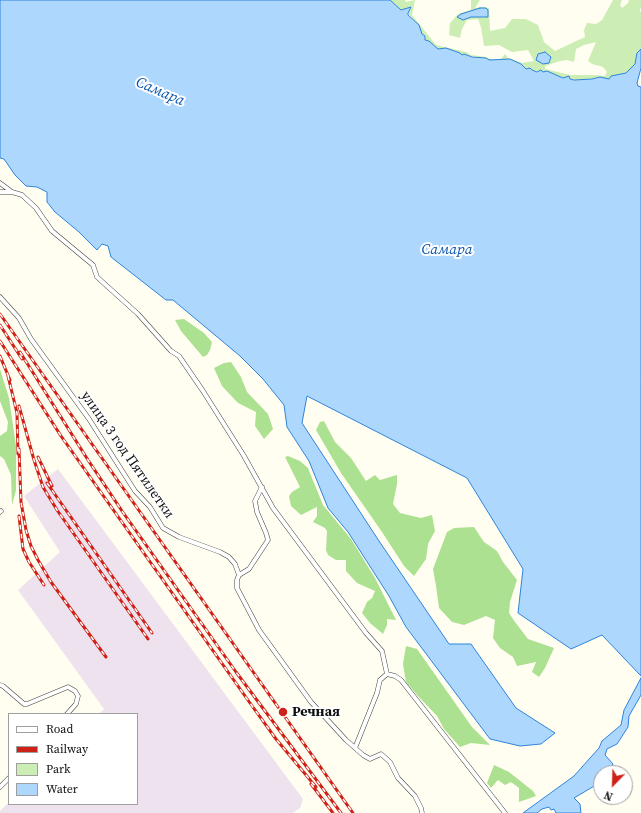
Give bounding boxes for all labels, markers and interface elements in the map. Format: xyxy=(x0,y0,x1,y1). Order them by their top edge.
water label: Самара xyxy=(133,74,187,110)
water label: Самара xyxy=(421,241,473,259)
street label: улица 3 год Пятилетки xyxy=(77,388,177,522)
place label: Речная xyxy=(292,704,340,720)
marker: Речная xyxy=(277,706,289,718)
legend xyxy=(8,713,138,805)
text: Road xyxy=(46,721,73,737)
text: Railway xyxy=(46,741,88,757)
text: Park xyxy=(46,761,71,777)
north arrow xyxy=(593,765,633,805)
text: Water xyxy=(46,781,78,797)
text: N xyxy=(602,787,615,804)

